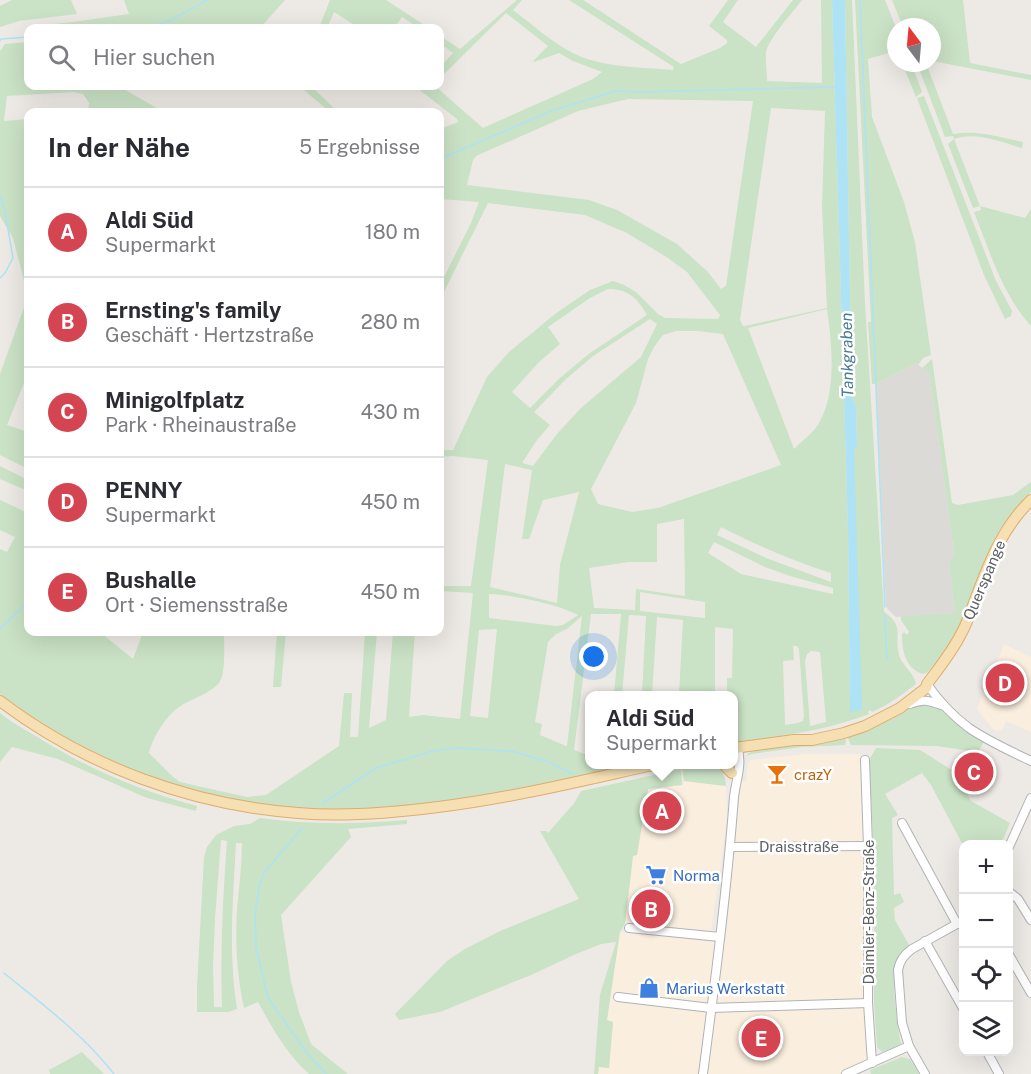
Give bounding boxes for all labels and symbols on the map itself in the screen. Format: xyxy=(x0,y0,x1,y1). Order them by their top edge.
north arrow xyxy=(887,18,941,72)
water label: Tankgraben xyxy=(837,312,857,397)
street label: Querspange xyxy=(960,537,1008,623)
your location xyxy=(579,642,608,671)
pin: D xyxy=(986,660,1024,706)
pin: C xyxy=(954,750,994,794)
bar icon: crazY xyxy=(765,762,789,786)
place label: crazY xyxy=(794,766,832,783)
pin: A xyxy=(642,788,682,834)
street label: Draisstraße xyxy=(759,838,839,855)
street label: Daimler-Benz-Straße xyxy=(860,839,877,985)
supermarket icon: Norma xyxy=(644,863,668,887)
place label: Norma xyxy=(673,867,720,884)
pin: B xyxy=(632,886,670,932)
shop icon: Marius Werkstatt xyxy=(637,976,661,1000)
place label: Marius Werkstatt xyxy=(666,980,785,997)
pin: E xyxy=(742,1016,780,1060)

